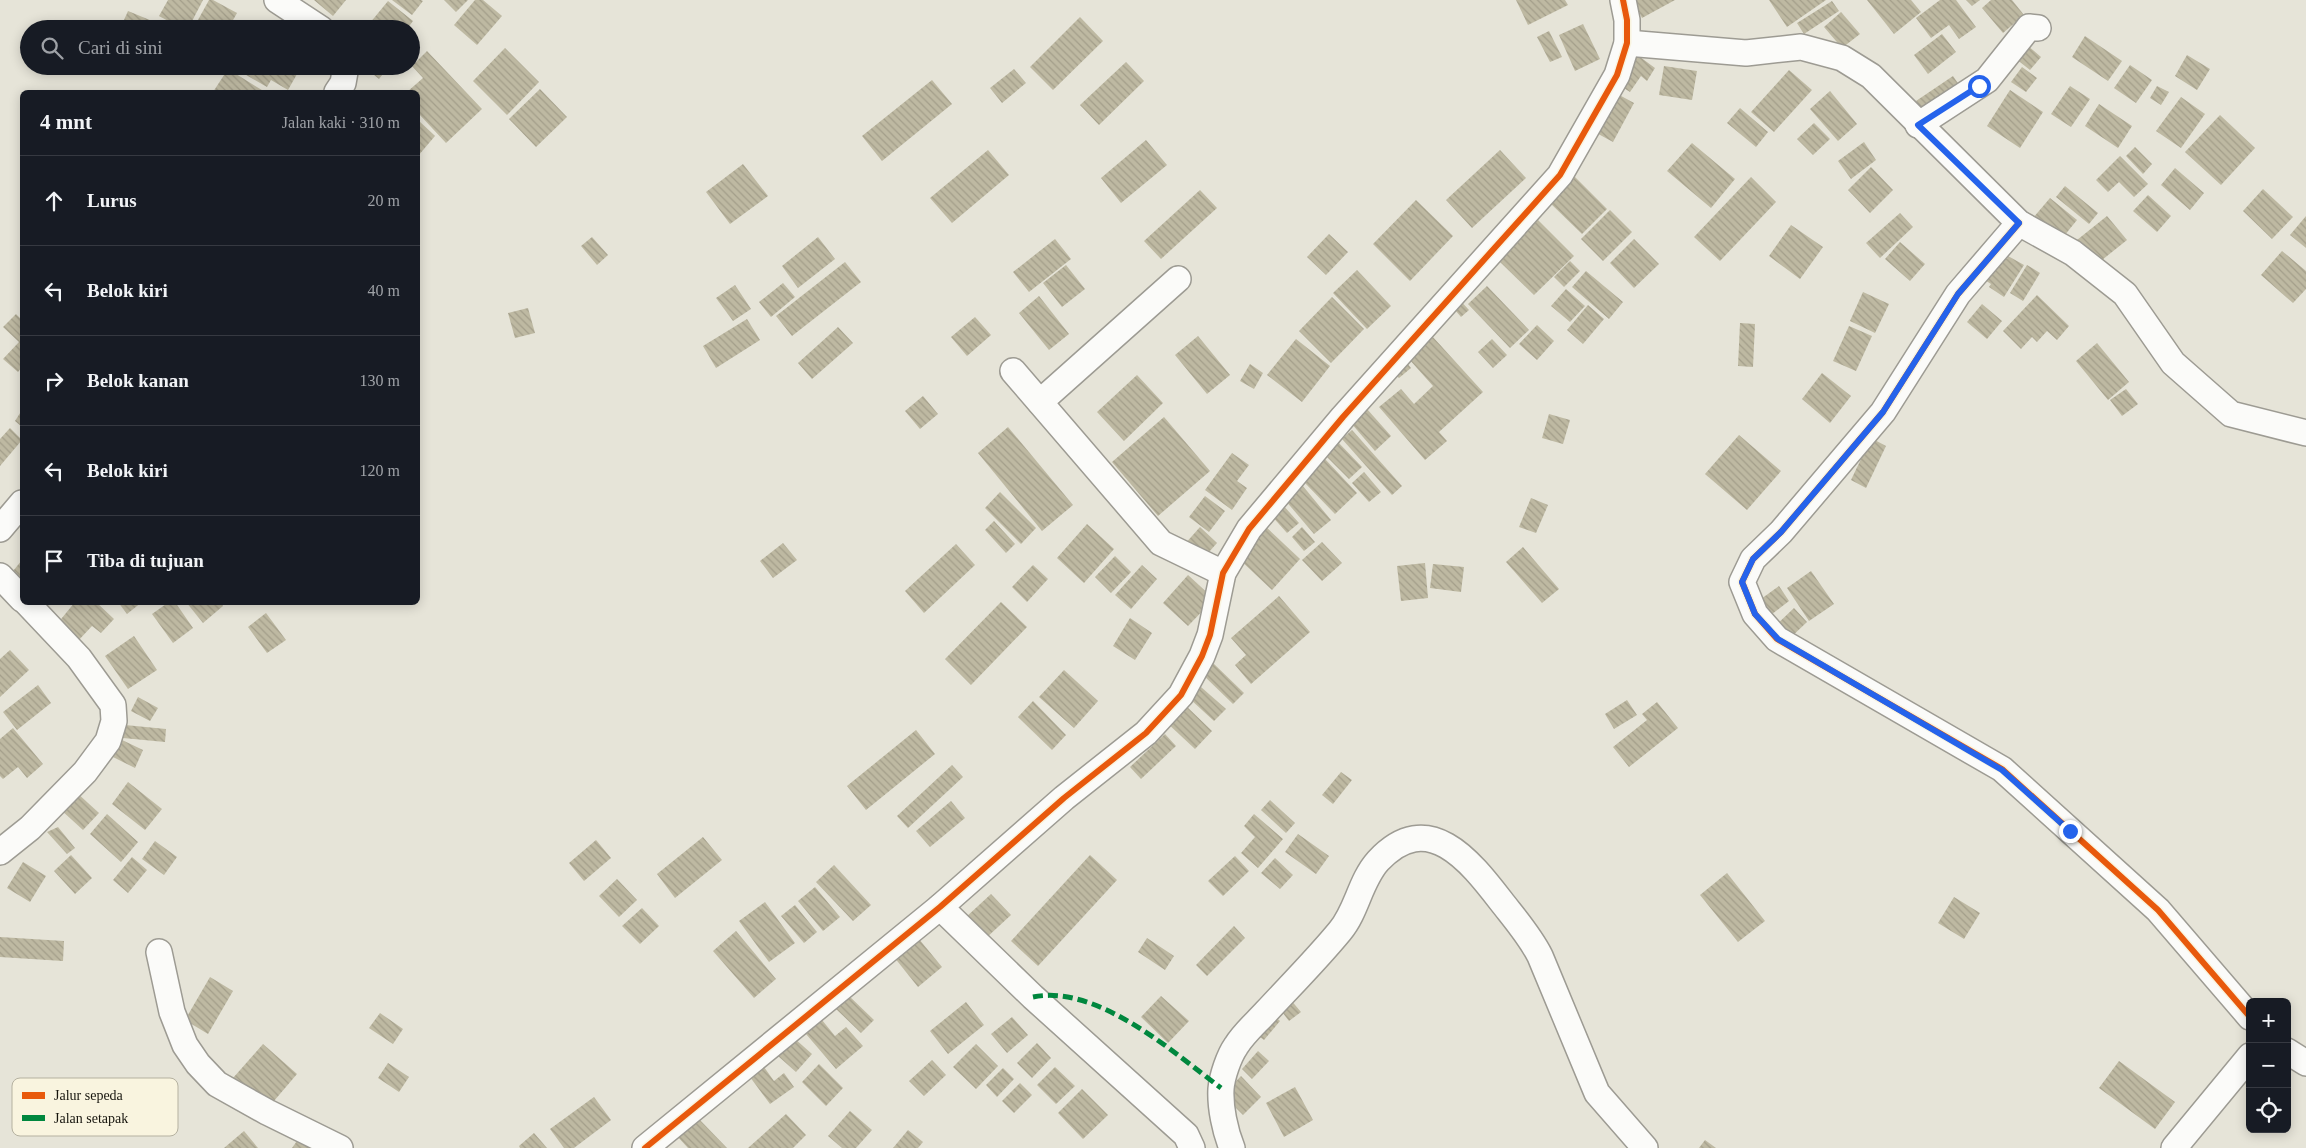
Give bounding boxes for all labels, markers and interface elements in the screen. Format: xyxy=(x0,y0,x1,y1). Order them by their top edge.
search box xyxy=(20,20,420,75)
icon: search xyxy=(38,34,66,62)
text: Cari di sini xyxy=(78,37,162,58)
route start xyxy=(1968,75,1991,98)
text: 4 mnt xyxy=(40,110,92,134)
text: Jalan kaki · 310 m xyxy=(282,114,400,131)
icon: ahead xyxy=(40,187,68,215)
text: Lurus xyxy=(87,190,137,211)
text: 20 m xyxy=(368,192,400,209)
icon: left xyxy=(40,277,68,305)
text: Belok kiri xyxy=(87,280,168,301)
text: 40 m xyxy=(368,282,400,299)
icon: right xyxy=(40,367,68,395)
text: Belok kanan xyxy=(87,370,189,391)
text: 130 m xyxy=(360,372,400,389)
icon: left xyxy=(40,457,68,485)
text: Belok kiri xyxy=(87,460,168,481)
text: 120 m xyxy=(360,462,400,479)
icon: arrive xyxy=(40,547,68,575)
text: Tiba di tujuan xyxy=(87,550,204,571)
route end xyxy=(2059,820,2082,843)
map controls xyxy=(2246,998,2291,1133)
button: + xyxy=(2246,998,2291,1043)
button: − xyxy=(2246,1043,2291,1088)
legend xyxy=(12,1078,178,1136)
text: Jalur sepeda xyxy=(54,1088,124,1103)
button: locate xyxy=(2246,1088,2291,1133)
text: Jalan setapak xyxy=(54,1111,128,1126)

